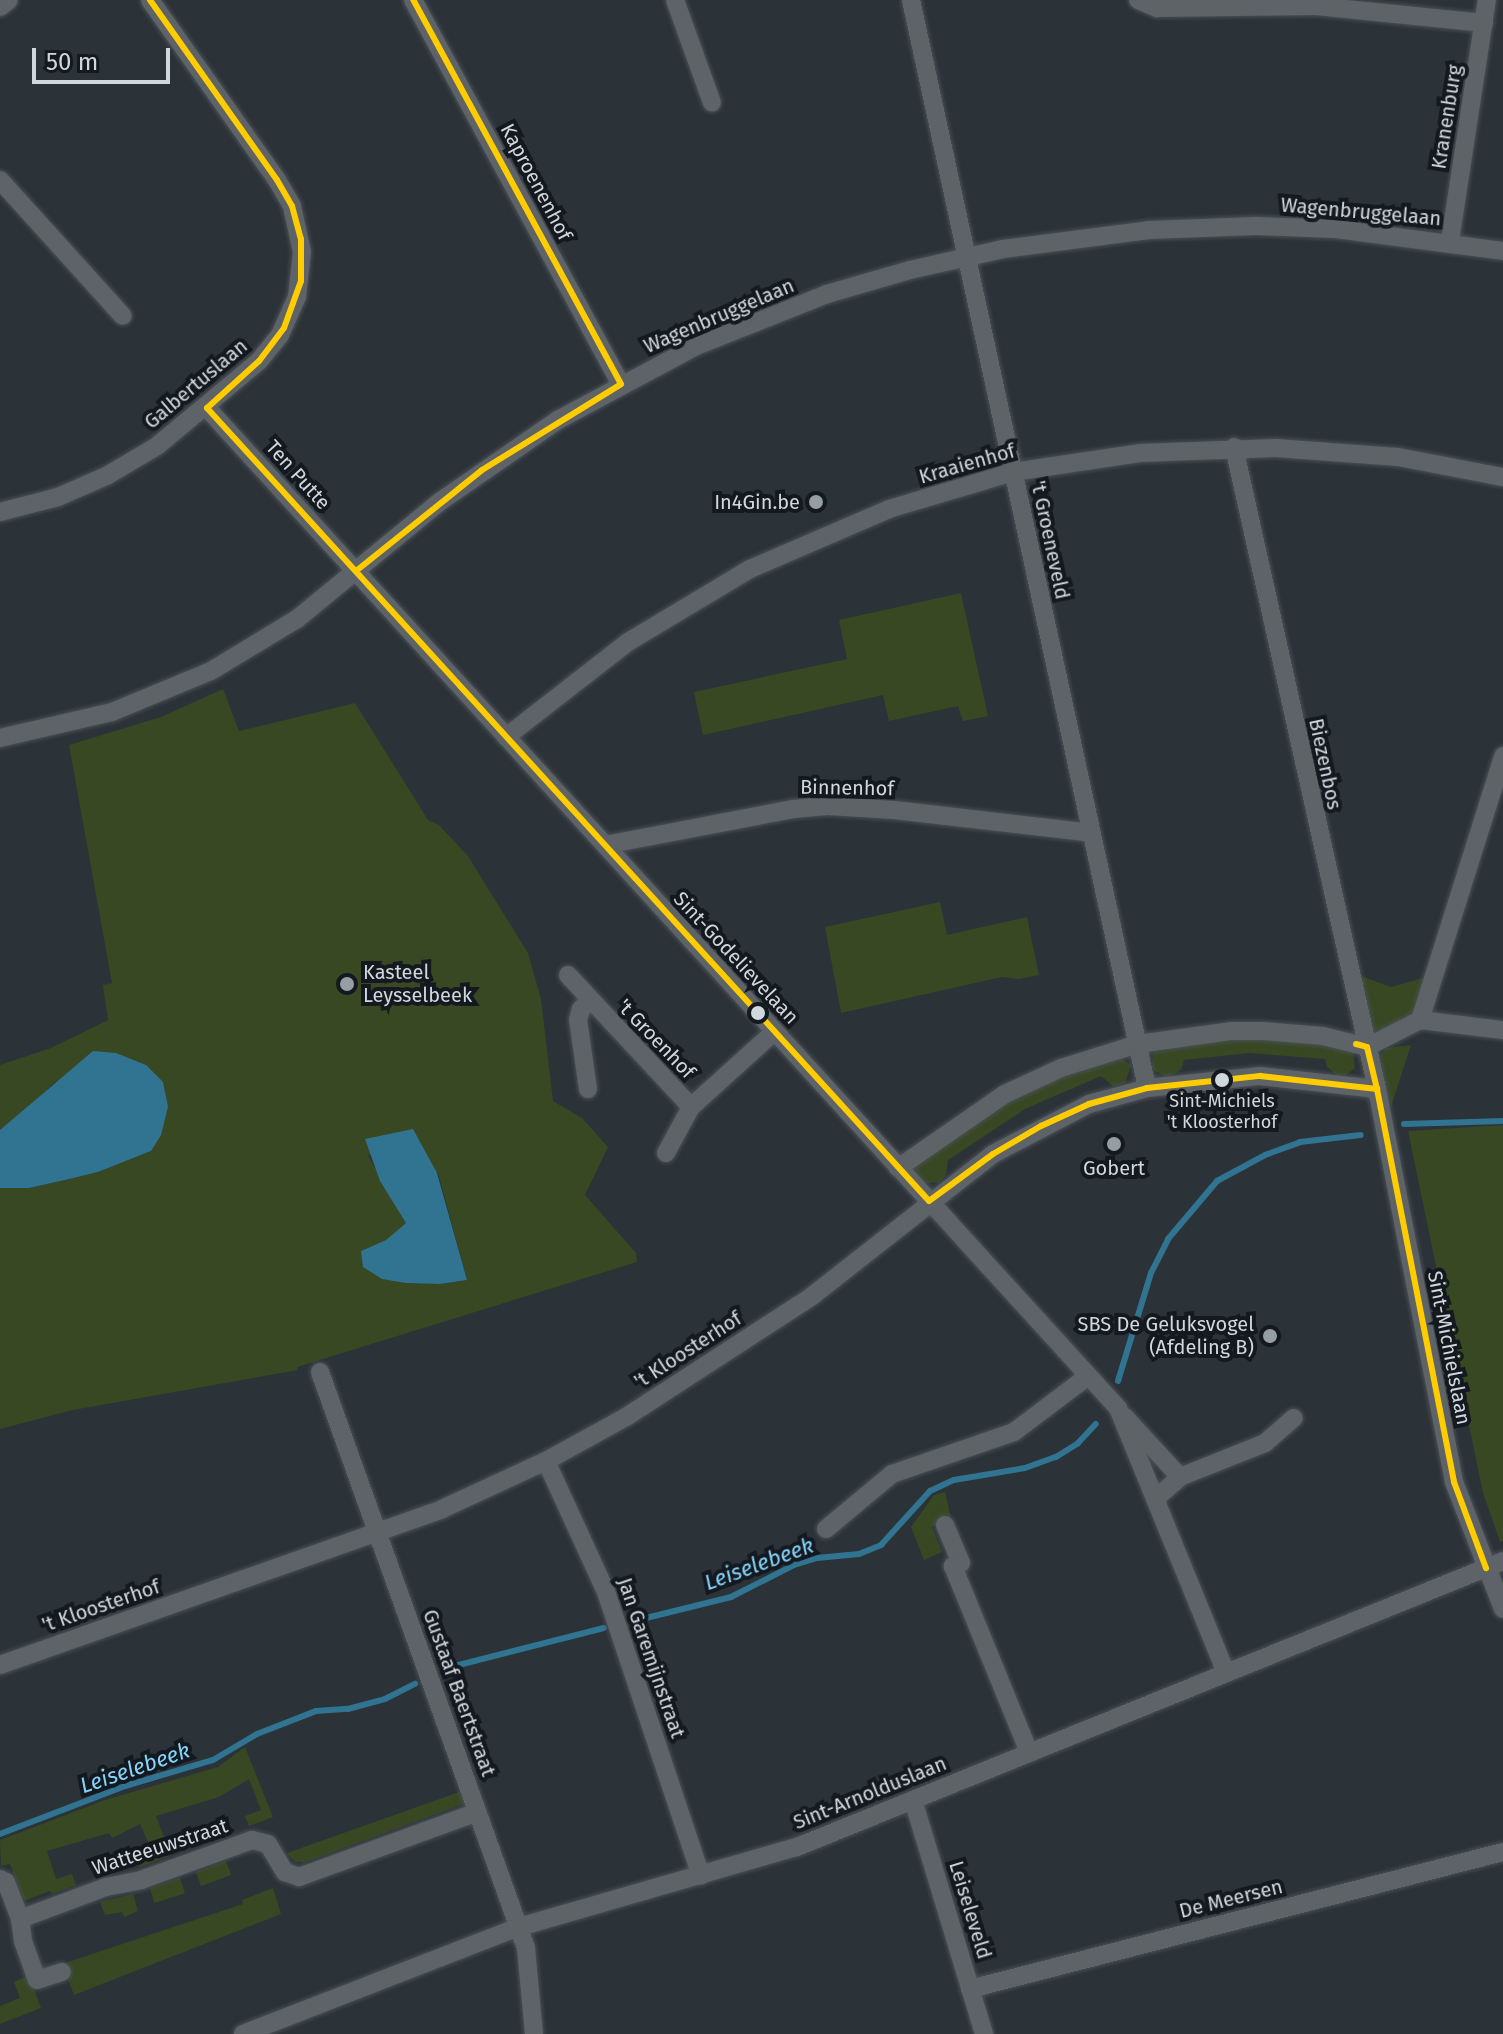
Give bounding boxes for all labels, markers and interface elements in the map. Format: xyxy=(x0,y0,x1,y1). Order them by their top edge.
scale bar xyxy=(36,32,174,82)
text: 50 m xyxy=(46,48,98,76)
street label: Kranenburg xyxy=(1427,63,1467,171)
street label: Kaproenenhof xyxy=(495,120,577,244)
street label: Wagenbruggelaan xyxy=(1280,193,1442,231)
street label: Wagenbruggelaan xyxy=(640,273,798,359)
street label: Galbertuslaan xyxy=(140,334,252,434)
street label: Ten Putte xyxy=(261,435,335,515)
street label: Kraaienhof xyxy=(916,439,1018,489)
street label: 't Groeneveld xyxy=(1026,479,1074,601)
place label: In4Gin.be xyxy=(714,490,800,514)
marker: In4Gin.be xyxy=(807,493,825,511)
street label: Biezenbos xyxy=(1304,716,1346,812)
street label: Binnenhof xyxy=(800,775,894,801)
street label: Sint-Godelievelaan xyxy=(669,887,803,1029)
place label: Kasteel Leysselbeek xyxy=(363,960,472,1007)
marker: Kasteel Leysselbeek xyxy=(338,975,356,993)
street label: 't Groenhof xyxy=(612,994,700,1084)
unlabelled marker xyxy=(750,1005,766,1021)
marker: Sint-Michiels 't Kloosterhof xyxy=(1214,1072,1230,1088)
place label: Sint-Michiels 't Kloosterhof xyxy=(1167,1091,1277,1134)
marker: Gobert xyxy=(1105,1135,1123,1153)
place label: Gobert xyxy=(1083,1156,1145,1180)
street label: Sint-Michielslaan xyxy=(1422,1269,1476,1427)
street label: 't Kloosterhof xyxy=(630,1306,746,1394)
place label: SBS De Geluksvogel (Afdeling B) xyxy=(1078,1312,1254,1359)
marker: SBS De Geluksvogel (Afdeling B) xyxy=(1261,1327,1279,1345)
water label: Leiselebeek xyxy=(701,1532,817,1596)
street label: 't Kloosterhof xyxy=(39,1575,163,1637)
street label: Jan Garemijnstraat xyxy=(612,1575,690,1741)
street label: Gustaaf Baertstraat xyxy=(418,1606,500,1780)
water label: Leiselebeek xyxy=(77,1737,193,1799)
street label: Sint-Arnolduslaan xyxy=(790,1751,950,1835)
street label: Watteeuwstraat xyxy=(89,1814,231,1880)
street label: Leiseleveld xyxy=(944,1858,996,1962)
street label: De Meersen xyxy=(1177,1875,1285,1923)

